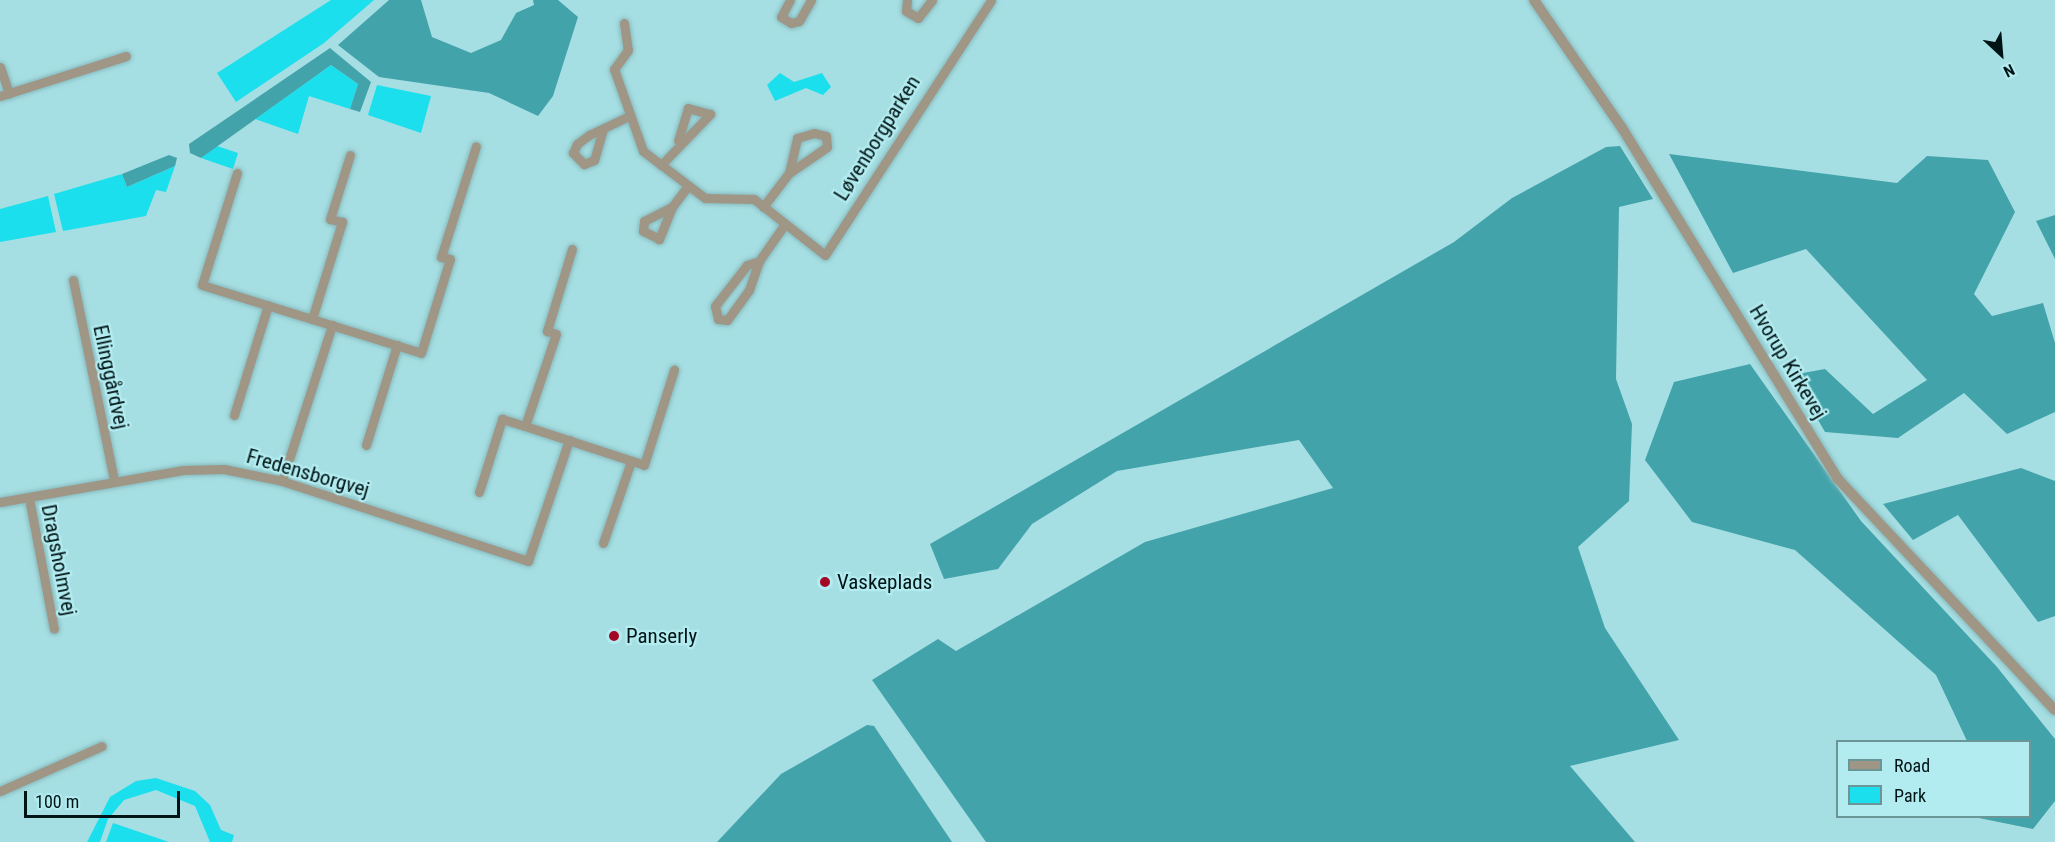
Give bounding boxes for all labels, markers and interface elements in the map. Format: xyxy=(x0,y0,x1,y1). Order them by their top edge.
north arrow xyxy=(1971,24,2031,84)
text: N xyxy=(2001,60,2018,81)
street label: Løvenborgparken xyxy=(828,71,926,205)
street label: Hvorup Kirkevej xyxy=(1744,300,1832,424)
street label: Ellinggårdvej xyxy=(88,323,134,431)
street label: Fredensborgvej xyxy=(244,443,372,503)
street label: Dragsholmvej xyxy=(36,502,82,618)
place label: Vaskeplads xyxy=(837,569,932,595)
marker: Vaskeplads xyxy=(818,575,832,589)
place label: Panserly xyxy=(626,623,697,649)
marker: Panserly xyxy=(607,629,621,643)
legend xyxy=(1836,740,2031,818)
text: Road xyxy=(1894,755,1930,776)
scale bar xyxy=(27,779,183,817)
text: Park xyxy=(1894,785,1926,806)
text: 100 m xyxy=(35,791,79,812)

